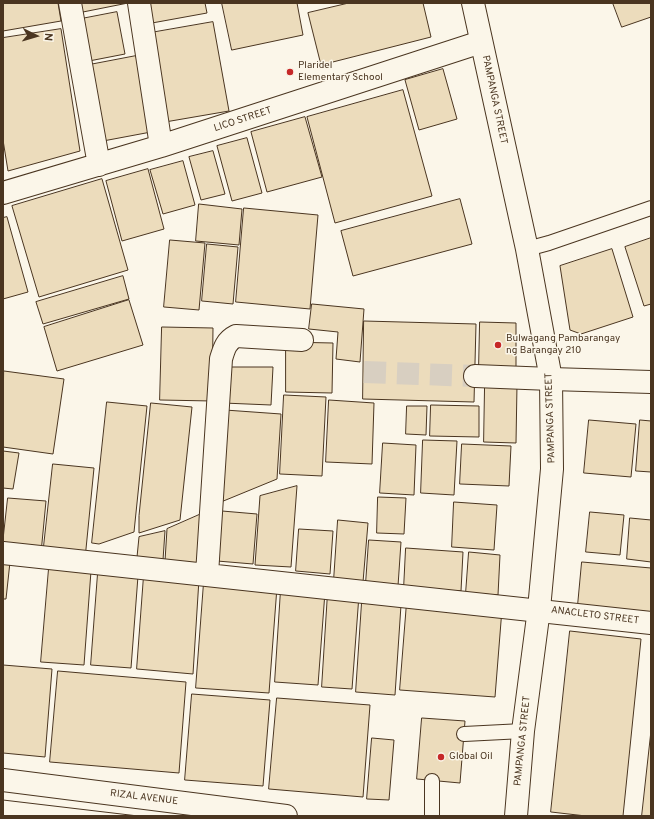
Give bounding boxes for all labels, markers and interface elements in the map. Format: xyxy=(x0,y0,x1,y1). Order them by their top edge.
north arrow xyxy=(16,16,56,56)
text: N xyxy=(41,32,55,42)
street label: PAMPANGA STREET xyxy=(479,54,509,146)
place label: Plaridel Elementary School xyxy=(298,60,383,84)
marker: Plaridel Elementary School xyxy=(285,67,295,77)
street label: LICO STREET xyxy=(212,105,274,135)
place label: Bulwagang Pambarangay ng Barangay 210 xyxy=(506,333,620,356)
marker: Bulwagang Pambarangay ng Barangay 210 xyxy=(493,340,503,350)
street label: PAMPANGA STREET xyxy=(543,373,559,463)
street label: ANACLETO STREET xyxy=(550,605,640,627)
street label: PAMPANGA STREET xyxy=(512,695,534,787)
place label: Global Oil xyxy=(449,751,493,763)
marker: Global Oil xyxy=(436,752,446,762)
street label: RIZAL AVENUE xyxy=(109,788,179,808)

